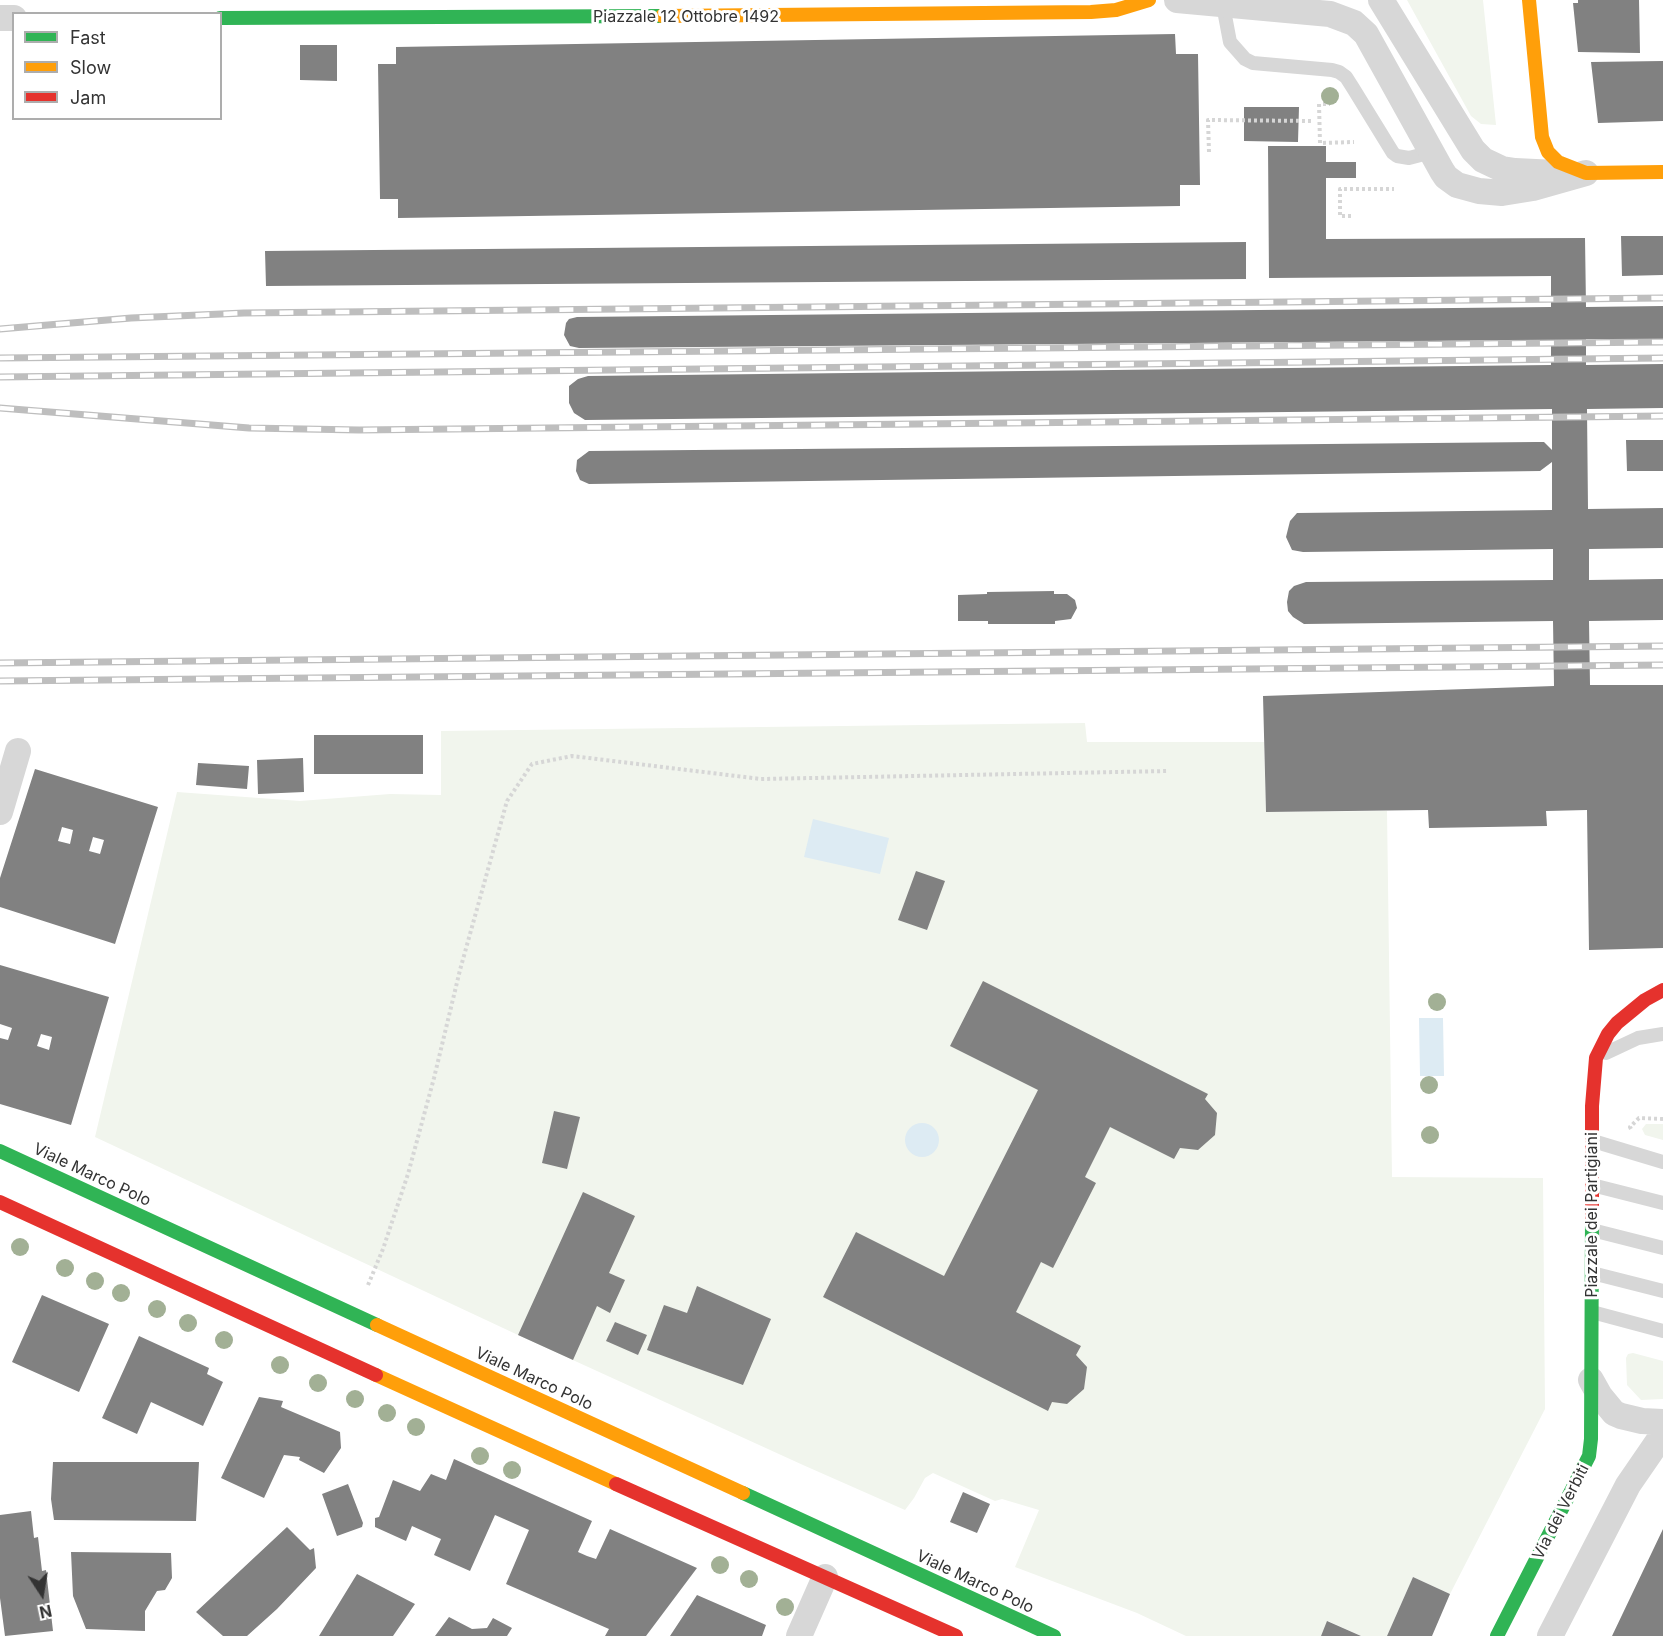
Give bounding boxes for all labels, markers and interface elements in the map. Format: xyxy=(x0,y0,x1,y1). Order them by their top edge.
street label: Piazzale 12 Ottobre 1492 xyxy=(593,7,779,27)
legend xyxy=(12,12,222,120)
text: Fast xyxy=(70,27,106,48)
text: Slow xyxy=(70,57,111,78)
text: Jam xyxy=(70,87,106,108)
street label: Piazzale dei Partigiani xyxy=(1582,1132,1602,1298)
street label: Viale Marco Polo xyxy=(30,1139,154,1211)
street label: Viale Marco Polo xyxy=(472,1343,596,1415)
street label: Via dei Verbiti xyxy=(1529,1461,1593,1563)
street label: Viale Marco Polo xyxy=(913,1546,1037,1618)
north arrow xyxy=(12,1564,72,1624)
text: N xyxy=(38,1601,54,1623)

